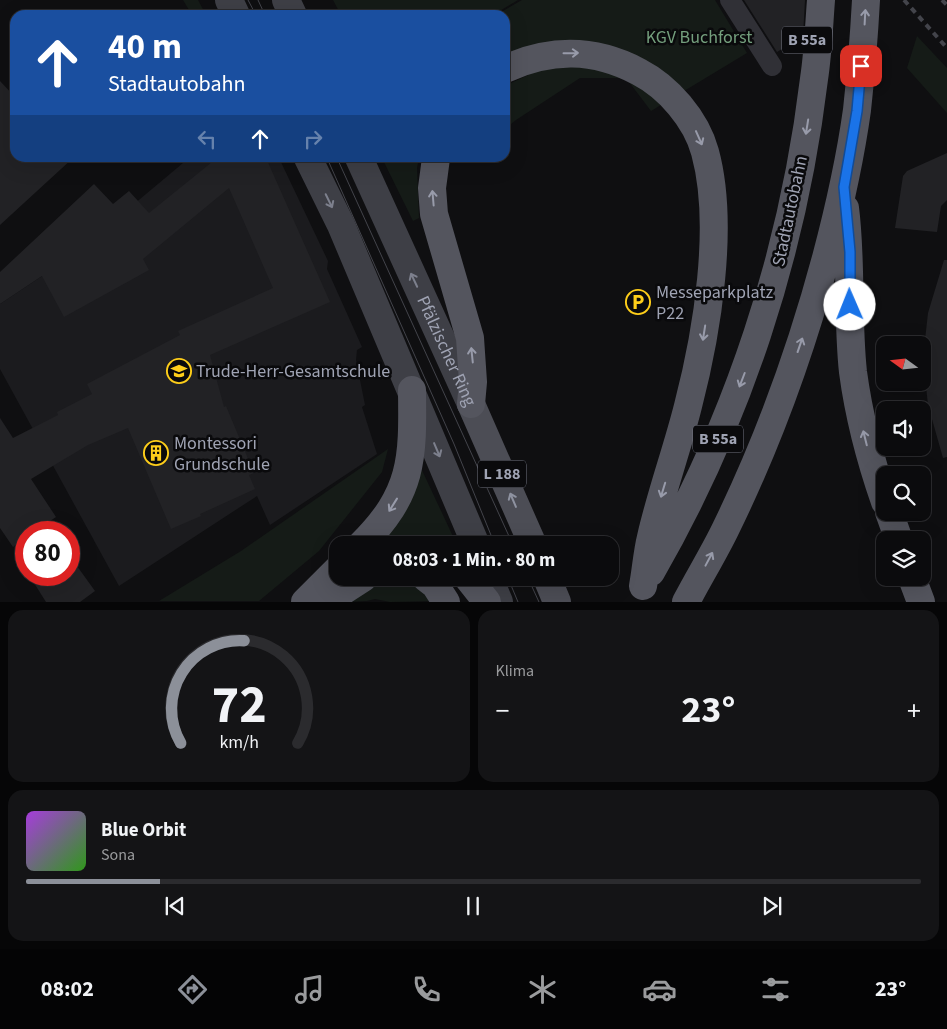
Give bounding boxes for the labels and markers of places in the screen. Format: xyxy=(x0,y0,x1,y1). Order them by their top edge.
pin xyxy=(840,45,882,87)
place label: Messeparkplatz P22 xyxy=(656,280,773,326)
parking icon: Messeparkplatz P22 xyxy=(625,289,651,315)
school or university icon: Trude-Herr-Gesamtschule xyxy=(166,358,192,384)
place label: Trude-Herr-Gesamtschule xyxy=(196,359,390,384)
place label: Montessori Grundschule xyxy=(174,431,270,477)
building icon: Montessori Grundschule xyxy=(143,440,169,466)

